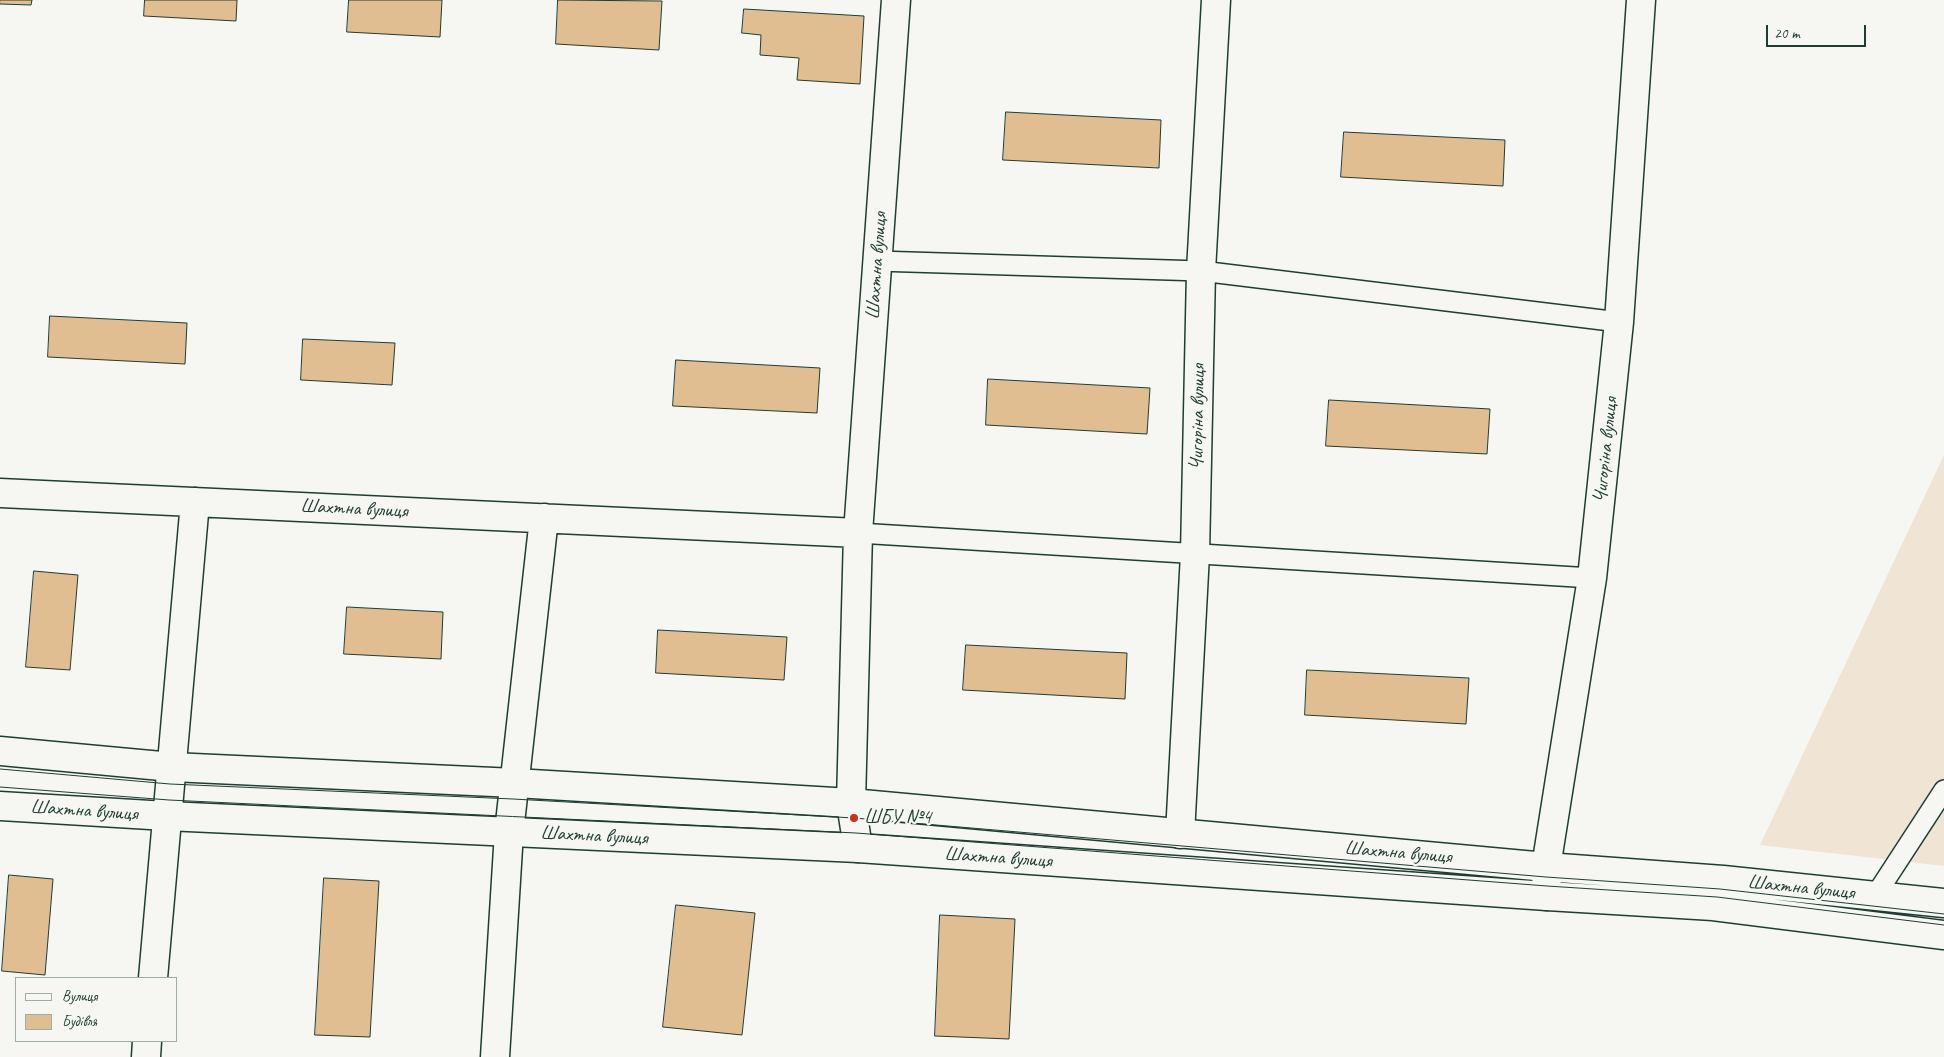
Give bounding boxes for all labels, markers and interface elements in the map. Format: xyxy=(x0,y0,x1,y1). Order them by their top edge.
scale bar xyxy=(1769,15,1869,47)
text: 20 m xyxy=(1774,24,1800,43)
street label: Шахтна вулиця xyxy=(861,212,893,320)
street label: Чигоріна вулиця xyxy=(1185,364,1211,470)
street label: Чигоріна вулиця xyxy=(1589,396,1623,504)
street label: Шахтна вулиця xyxy=(300,494,408,524)
street label: Шахтна вулиця xyxy=(30,795,138,827)
place label: ШБУ №4 xyxy=(864,806,931,830)
marker: ШБУ №4 xyxy=(848,812,860,824)
street label: Шахтна вулиця xyxy=(540,821,648,851)
street label: Шахтна вулиця xyxy=(1343,836,1453,870)
street label: Шахтна вулиця xyxy=(944,842,1052,874)
street label: Шахтна вулиця xyxy=(1746,870,1856,906)
legend xyxy=(15,977,178,1042)
text: Вулиця xyxy=(62,987,98,1006)
text: Будівля xyxy=(62,1012,97,1031)

